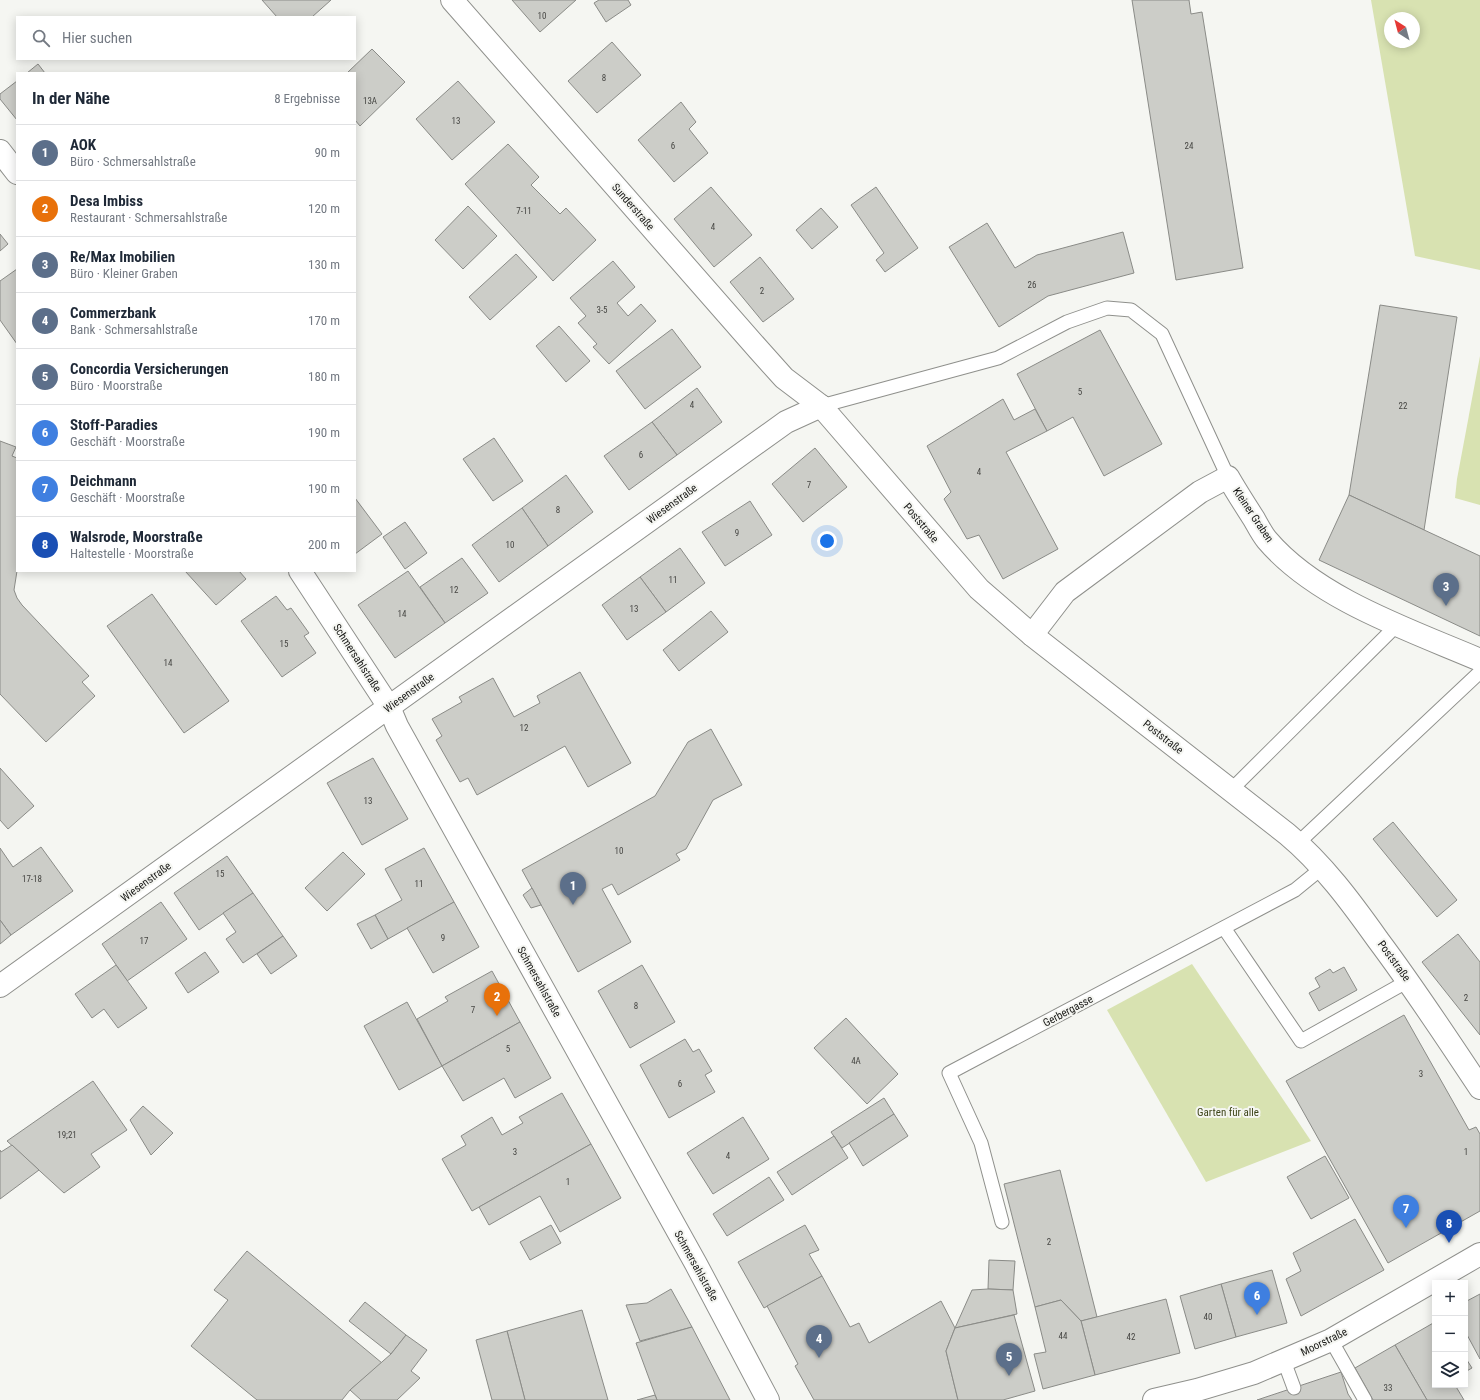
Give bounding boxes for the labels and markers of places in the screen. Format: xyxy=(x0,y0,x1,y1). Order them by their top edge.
pin: 3 xyxy=(1433,573,1459,606)
pin: 1 xyxy=(560,872,586,905)
pin: 2 xyxy=(484,983,510,1016)
pin: 7 xyxy=(1393,1195,1419,1228)
pin: 8 xyxy=(1436,1210,1462,1243)
pin: 6 xyxy=(1244,1282,1270,1315)
pin: 4 xyxy=(806,1325,832,1358)
pin: 5 xyxy=(996,1343,1022,1376)

